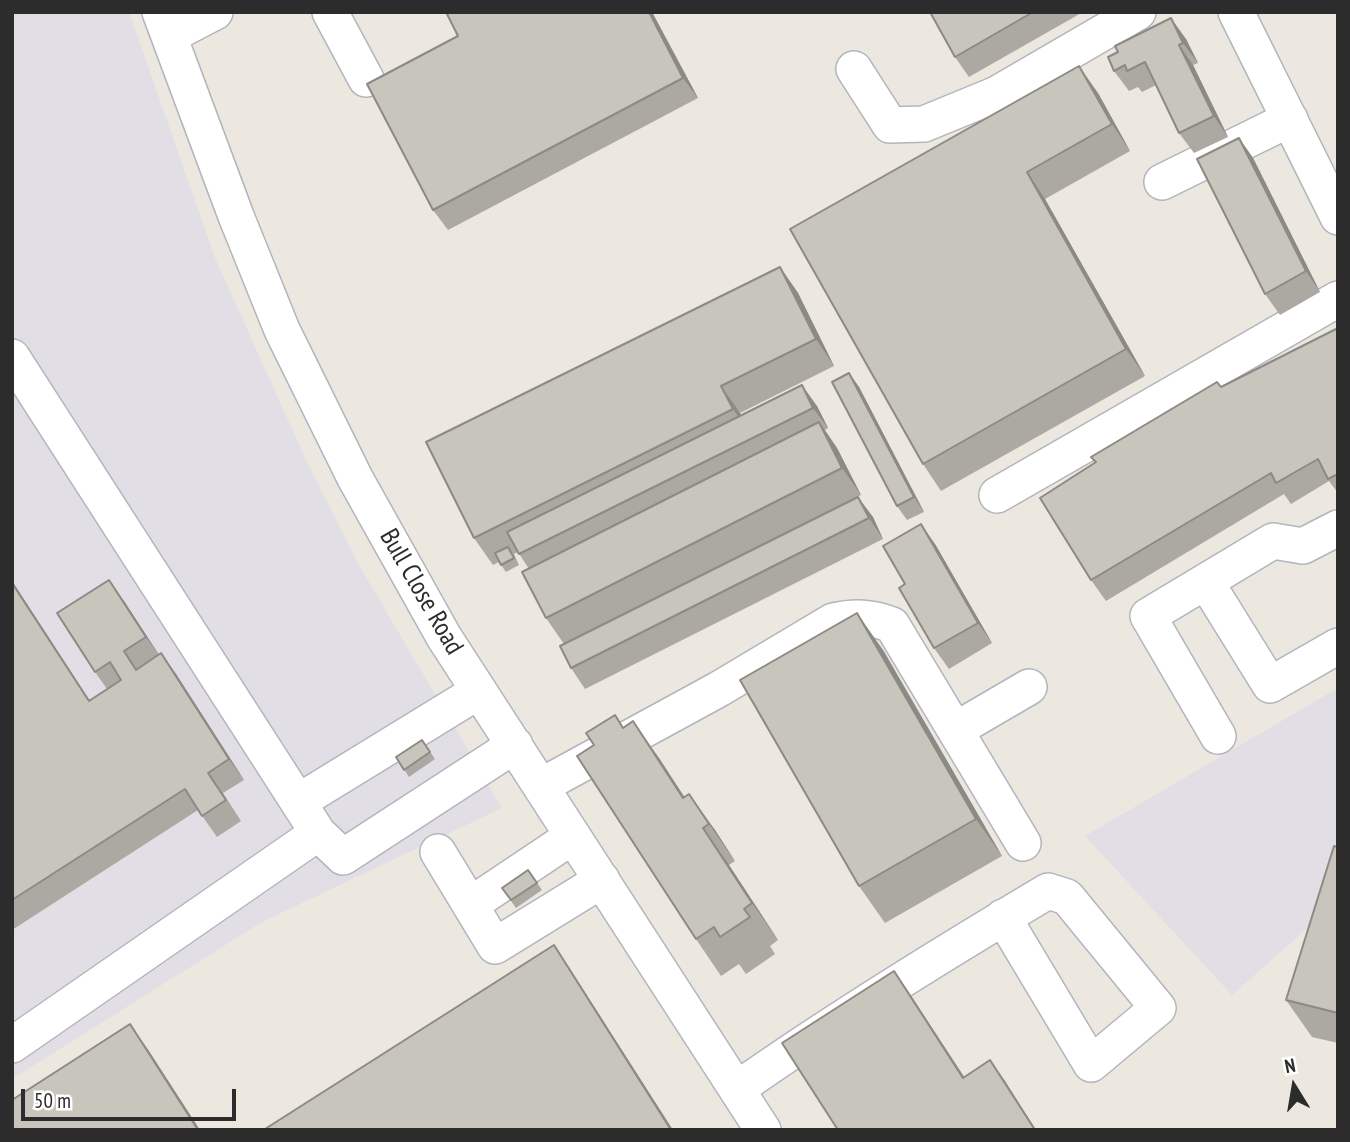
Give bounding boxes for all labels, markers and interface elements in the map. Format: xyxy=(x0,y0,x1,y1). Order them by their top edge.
street label: Bull Close Road xyxy=(373,524,469,660)
north arrow xyxy=(1259,1051,1329,1121)
text: N xyxy=(1283,1053,1297,1078)
scale bar xyxy=(24,1076,240,1120)
text: 50 m xyxy=(34,1087,71,1114)

